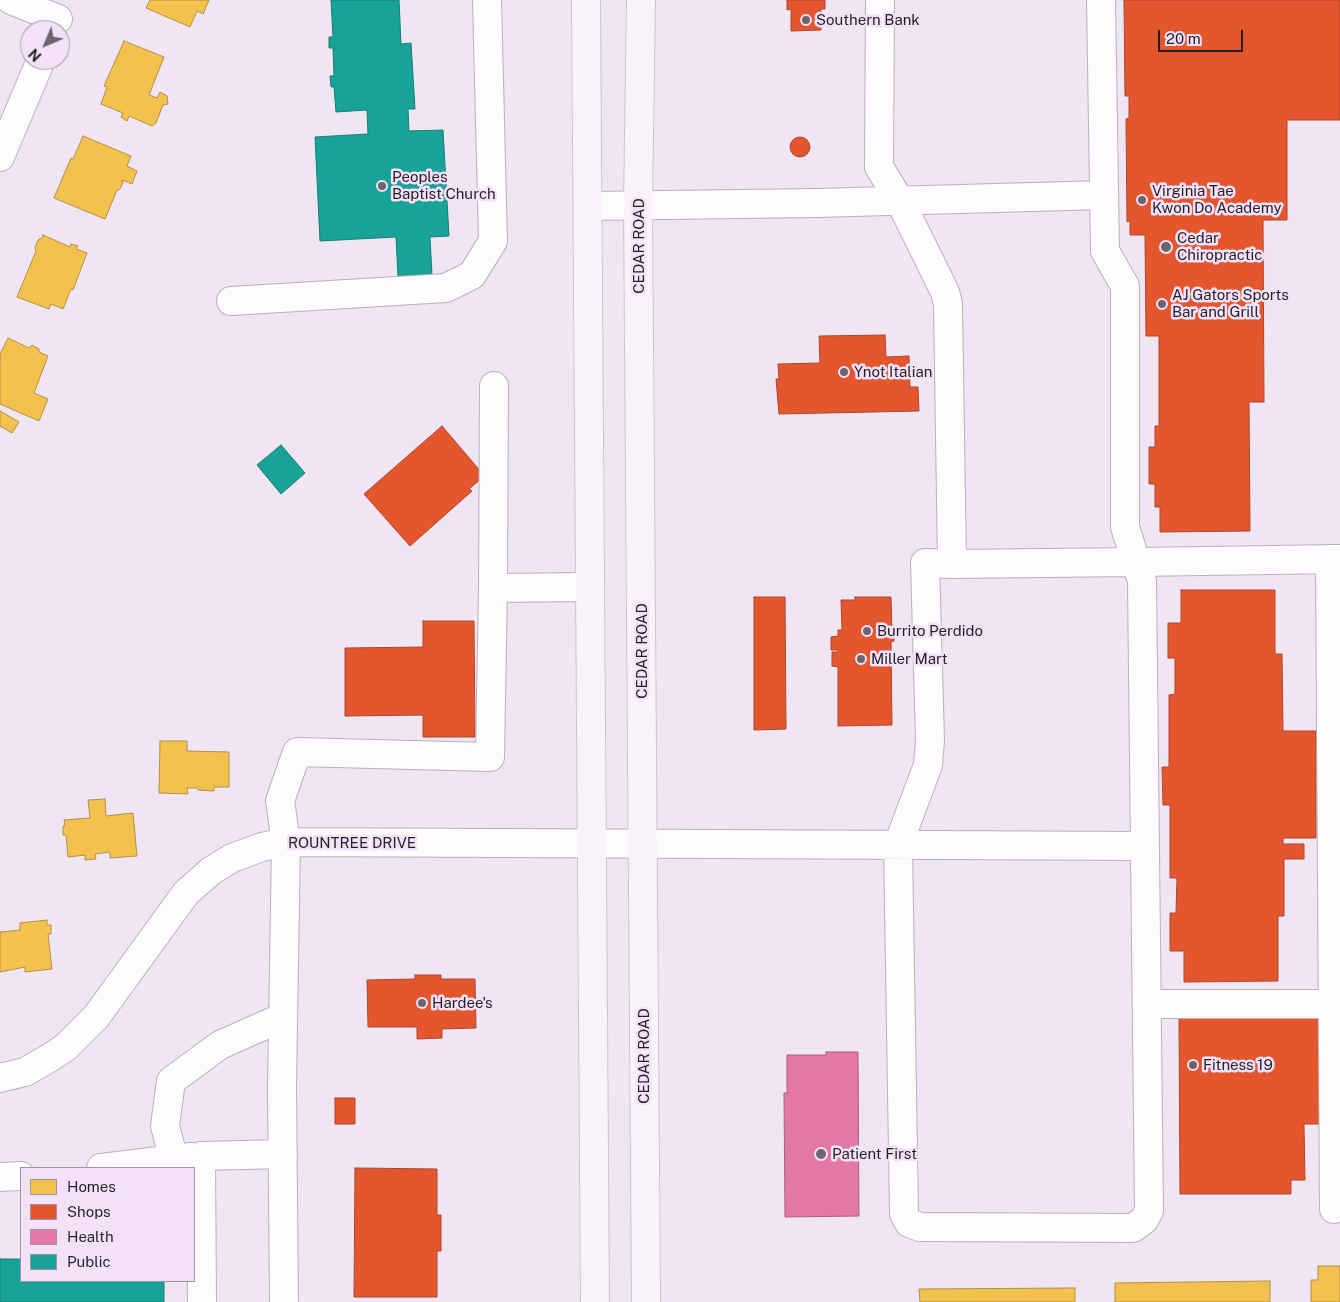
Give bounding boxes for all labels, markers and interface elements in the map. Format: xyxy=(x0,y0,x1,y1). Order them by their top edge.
place label: Southern Bank xyxy=(816,11,920,29)
marker: Southern Bank xyxy=(800,14,812,26)
north arrow xyxy=(20,20,70,70)
scale bar xyxy=(1160,20,1245,52)
text: 20 m xyxy=(1166,30,1201,47)
text: N xyxy=(26,45,45,64)
place label: Peoples Baptist Church xyxy=(392,168,496,203)
marker: Peoples Baptist Church xyxy=(376,180,388,192)
place label: Virginia Tae Kwon Do Academy xyxy=(1152,182,1281,217)
marker: Virginia Tae Kwon Do Academy xyxy=(1136,194,1148,206)
street label: CEDAR ROAD xyxy=(630,198,648,294)
place label: Cedar Chiropractic xyxy=(1177,229,1262,264)
marker: Cedar Chiropractic xyxy=(1159,240,1173,254)
place label: AJ Gators Sports Bar and Grill xyxy=(1172,286,1289,321)
marker: AJ Gators Sports Bar and Grill xyxy=(1156,298,1168,310)
place label: Ynot Italian xyxy=(854,363,932,381)
marker: Ynot Italian xyxy=(838,366,850,378)
street label: CEDAR ROAD xyxy=(633,603,651,699)
place label: Burrito Perdido xyxy=(877,622,983,640)
marker: Burrito Perdido xyxy=(861,625,873,637)
place label: Miller Mart xyxy=(871,650,948,668)
marker: Miller Mart xyxy=(855,653,867,665)
street label: ROUNTREE DRIVE xyxy=(288,834,416,852)
place label: Hardee's xyxy=(432,994,493,1012)
marker: Hardee's xyxy=(416,997,428,1009)
street label: CEDAR ROAD xyxy=(635,1008,653,1104)
place label: Fitness 19 xyxy=(1203,1056,1273,1074)
marker: Fitness 19 xyxy=(1187,1059,1199,1071)
place label: Patient First xyxy=(832,1145,917,1163)
marker: Patient First xyxy=(814,1147,828,1161)
legend xyxy=(20,1167,195,1282)
text: Homes xyxy=(67,1178,116,1195)
text: Shops xyxy=(67,1203,111,1220)
text: Health xyxy=(67,1228,114,1245)
text: Public xyxy=(67,1253,111,1270)

